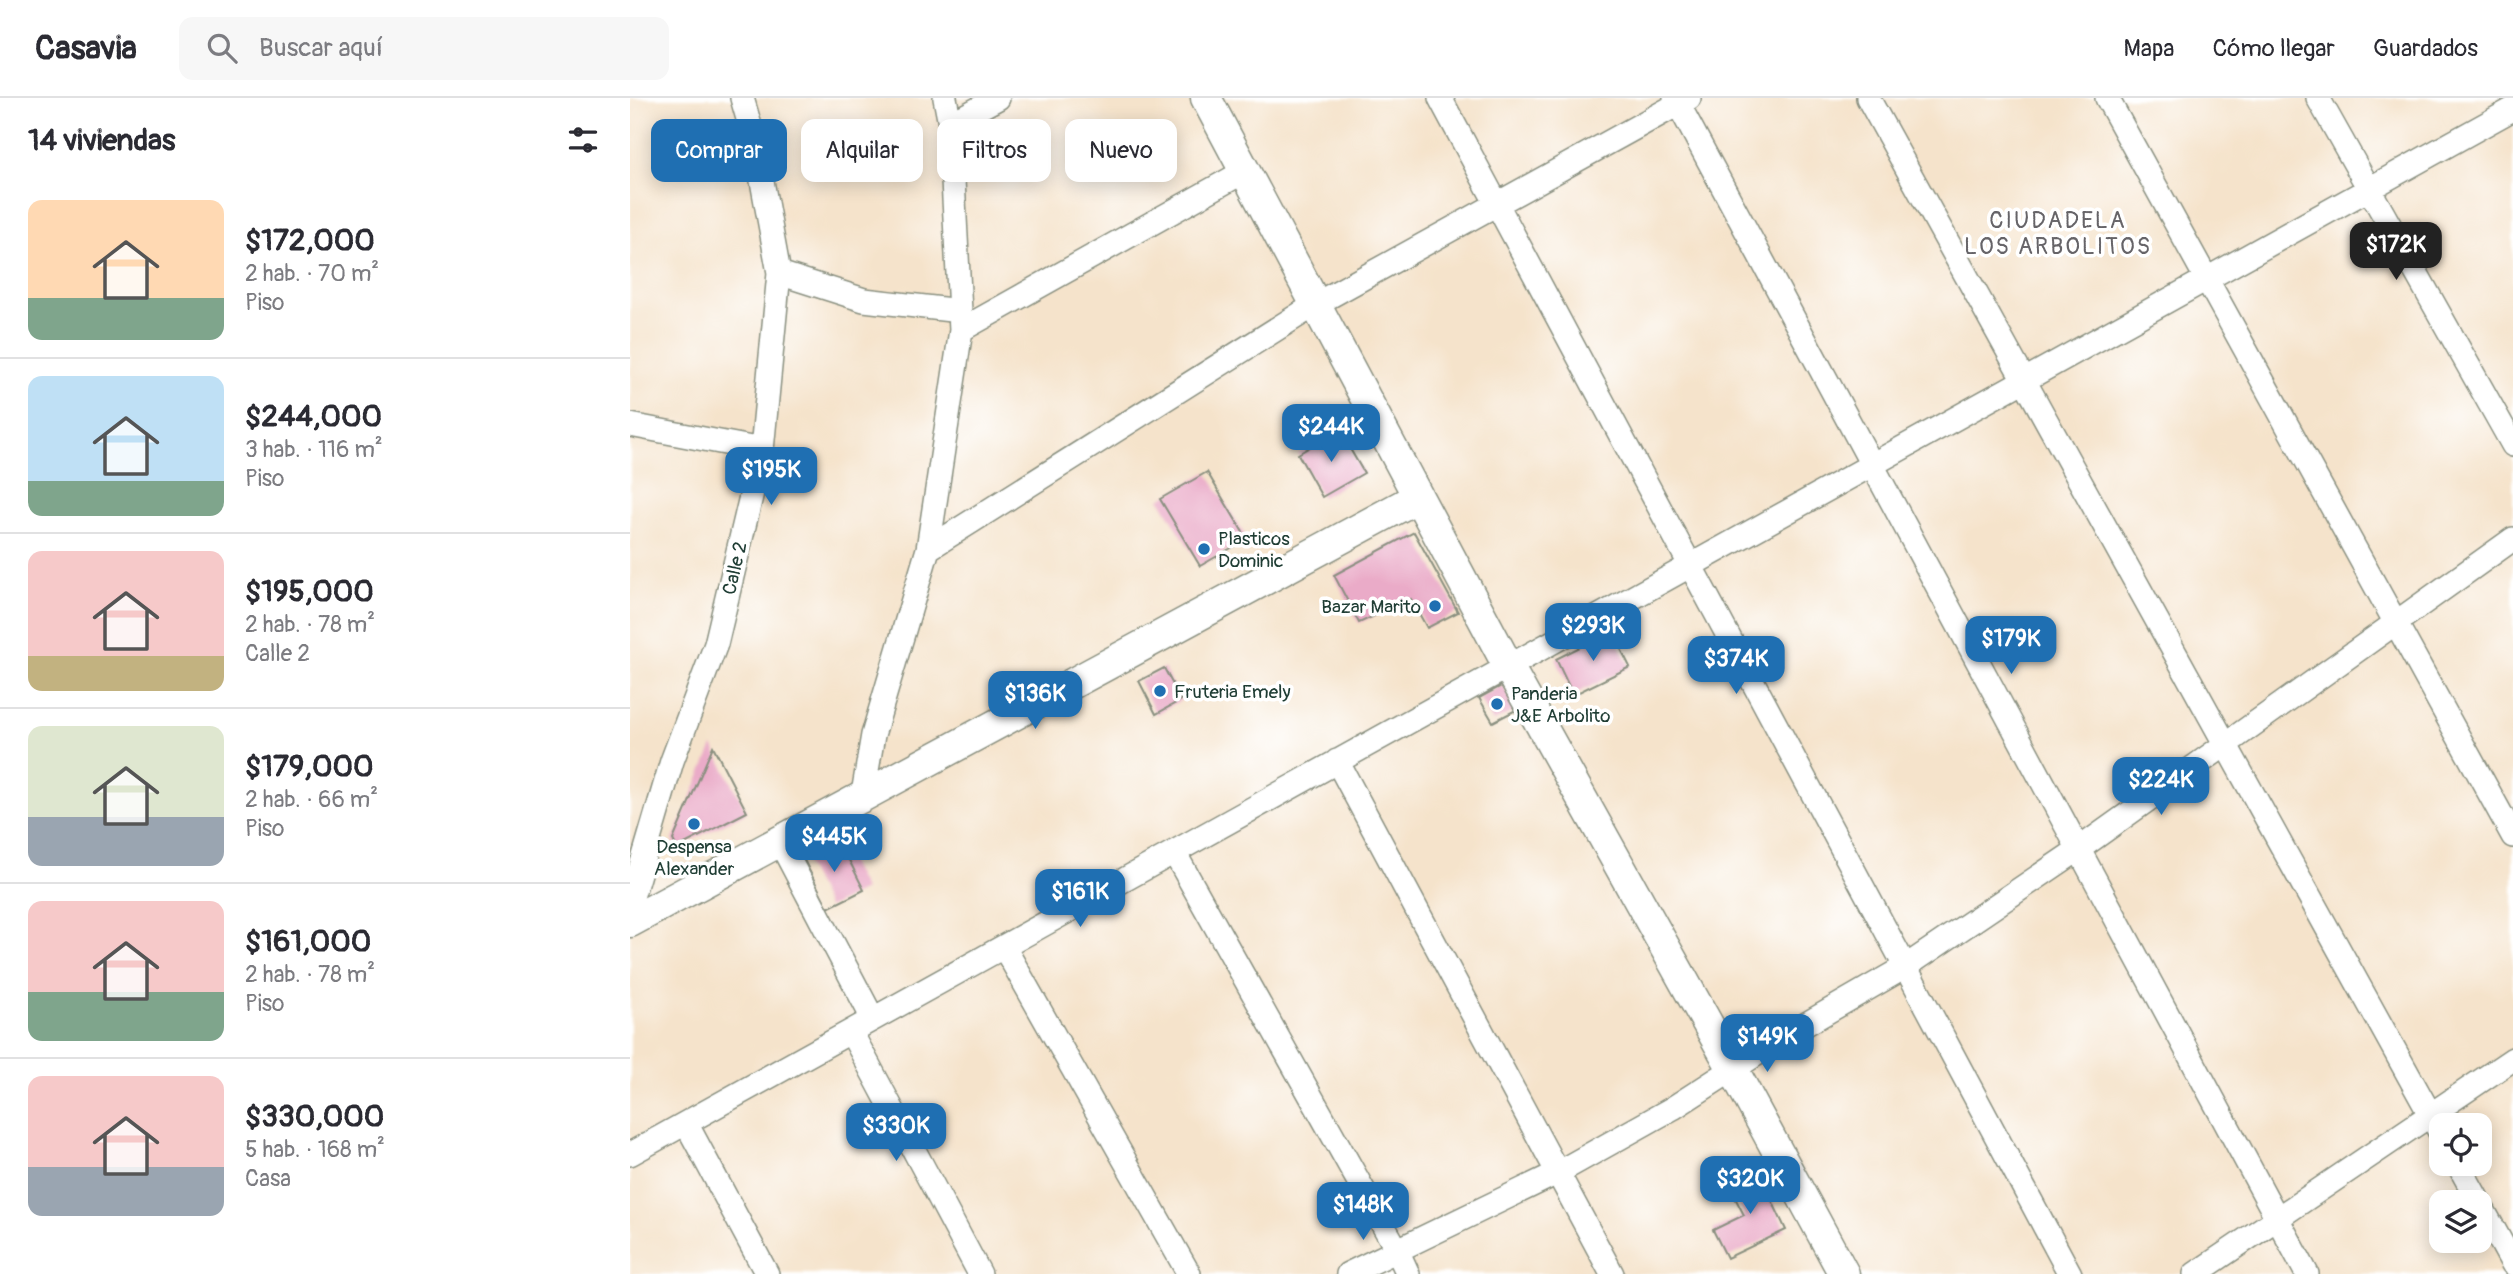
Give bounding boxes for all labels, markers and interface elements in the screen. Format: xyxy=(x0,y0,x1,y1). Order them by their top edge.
search box xyxy=(179,17,669,80)
text: Casavia xyxy=(35,28,137,69)
icon: search xyxy=(203,29,241,67)
text: Buscar aquí xyxy=(259,32,383,64)
text: Mapa xyxy=(2124,34,2175,63)
text: Cómo llegar xyxy=(2213,34,2335,63)
text: Guardados xyxy=(2373,34,2478,63)
chip: Comprar xyxy=(651,119,787,182)
chip: Alquilar xyxy=(801,119,923,182)
chip: Filtros xyxy=(937,119,1051,182)
chip: Nuevo xyxy=(1065,119,1177,182)
icon: filters xyxy=(564,121,602,159)
text: 14 viviendas xyxy=(28,122,175,159)
district label: CIUDADELA LOS ARBOLITOS xyxy=(1964,206,2152,261)
text: $172,000 xyxy=(245,222,375,259)
pin: $172K xyxy=(2347,222,2445,282)
icon: home xyxy=(84,228,168,312)
text: $172K xyxy=(2366,230,2426,259)
text: 2 hab. · 70 m² xyxy=(245,259,379,288)
text: Piso xyxy=(245,288,284,317)
text: $244,000 xyxy=(245,398,382,435)
icon: home xyxy=(84,404,168,488)
pin: $244K xyxy=(1282,404,1380,464)
text: $244K xyxy=(1298,412,1364,441)
text: 3 hab. · 116 m² xyxy=(245,435,383,464)
pin: $195K xyxy=(722,448,820,507)
text: $195K xyxy=(741,455,801,484)
text: Piso xyxy=(245,464,284,493)
place label: Plasticos Dominic xyxy=(1218,527,1290,573)
street label: Calle 2 xyxy=(717,539,753,597)
marker: Plasticos Dominic xyxy=(1196,541,1212,557)
text: $195,000 xyxy=(245,573,374,610)
icon: home xyxy=(84,579,168,663)
place label: Bazar Marito xyxy=(1321,595,1421,619)
marker: Bazar Marito xyxy=(1427,598,1443,614)
pin: $293K xyxy=(1544,603,1642,663)
text: 2 hab. · 78 m² xyxy=(245,610,375,639)
text: $293K xyxy=(1561,611,1625,640)
pin: $179K xyxy=(1962,616,2060,676)
text: $179K xyxy=(1981,624,2041,653)
pin: $374K xyxy=(1687,636,1785,696)
text: Calle 2 xyxy=(245,639,310,668)
text: $374K xyxy=(1704,644,1768,673)
pin: $136K xyxy=(986,672,1084,731)
text: $136K xyxy=(1004,679,1066,708)
place label: Fruteria Emely xyxy=(1174,680,1291,704)
place label: Panderia J&E Arbolito xyxy=(1511,682,1610,728)
marker: Fruteria Emely xyxy=(1152,683,1168,699)
marker: Panderia J&E Arbolito xyxy=(1489,696,1505,712)
text: $179,000 xyxy=(245,748,373,785)
icon: home xyxy=(84,754,168,838)
pin: $224K xyxy=(2112,758,2210,817)
text: $224K xyxy=(2128,765,2194,794)
text: 2 hab. · 66 m² xyxy=(245,785,378,814)
text: Piso xyxy=(245,814,284,843)
pin: $445K xyxy=(785,814,883,874)
marker: Despensa Alexander xyxy=(686,816,702,832)
text: $445K xyxy=(801,822,867,851)
place label: Despensa Alexander xyxy=(654,835,734,881)
pin: $161K xyxy=(1031,870,1129,929)
text: $161K xyxy=(1051,877,1109,906)
text: $161,000 xyxy=(245,923,371,960)
icon: home xyxy=(84,929,168,1013)
text: 2 hab. · 78 m² xyxy=(245,960,375,989)
text: Piso xyxy=(245,989,284,1018)
pin: $149K xyxy=(1718,1014,1816,1074)
text: $149K xyxy=(1737,1022,1797,1051)
text: $330,000 xyxy=(245,1098,384,1135)
icon: home xyxy=(84,1104,168,1188)
pin: $330K xyxy=(847,1104,945,1163)
text: $330K xyxy=(862,1111,930,1140)
map controls xyxy=(2429,1113,2492,1253)
button: locate xyxy=(2429,1113,2492,1176)
text: 5 hab. · 168 m² xyxy=(245,1135,385,1164)
pin: $320K xyxy=(1701,1156,1799,1216)
text: Casa xyxy=(245,1164,291,1193)
text: $320K xyxy=(1716,1164,1784,1193)
pin: $148K xyxy=(1314,1182,1412,1242)
text: $148K xyxy=(1333,1190,1393,1219)
button: layers xyxy=(2429,1190,2492,1253)

